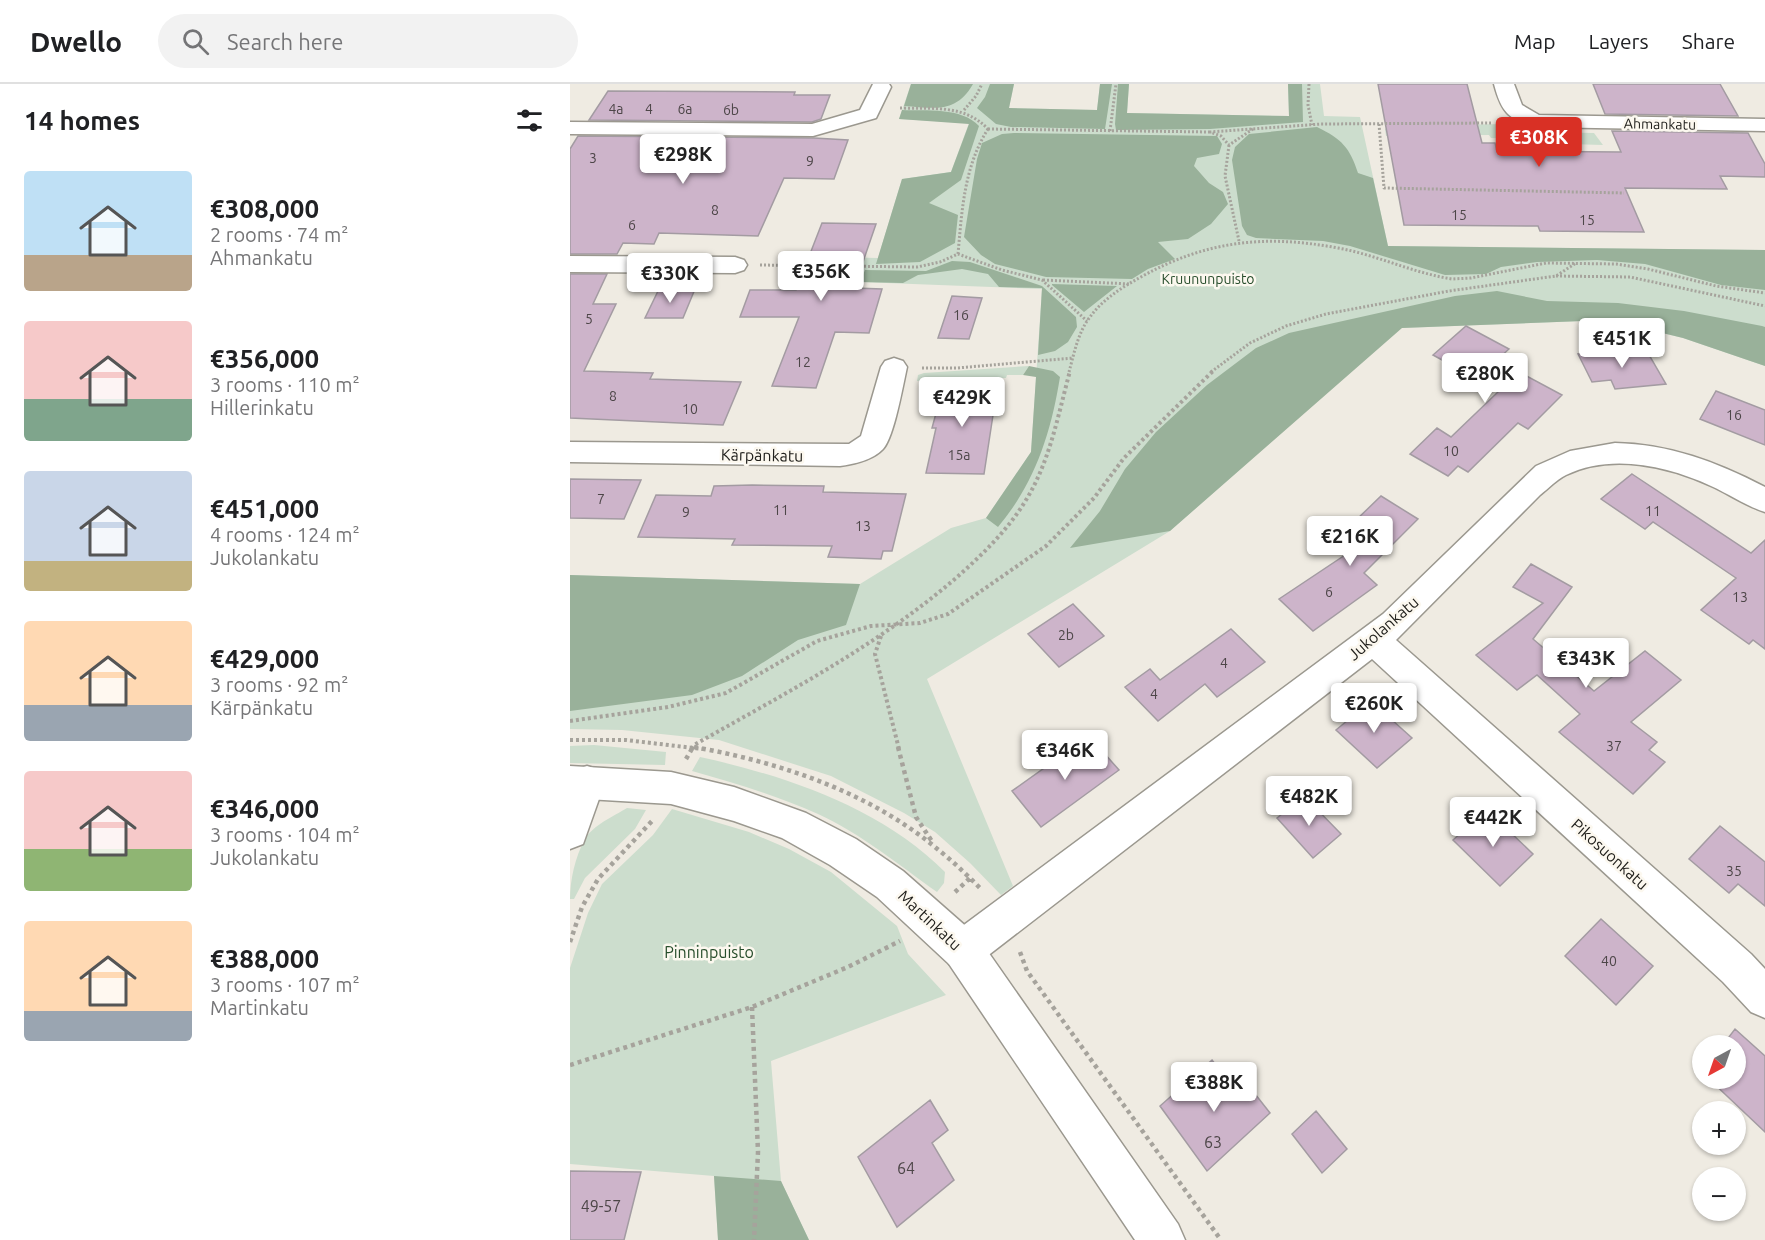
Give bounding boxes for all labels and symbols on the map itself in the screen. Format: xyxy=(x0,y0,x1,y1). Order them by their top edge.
house number: 4a xyxy=(608,101,624,117)
house number: 4 xyxy=(645,101,653,117)
house number: 6a xyxy=(677,101,693,117)
house number: 6b xyxy=(723,102,739,118)
street label: Ahmankatu xyxy=(1624,115,1696,133)
pin: €308K xyxy=(1497,117,1581,168)
pin: €298K xyxy=(641,134,725,185)
house number: 3 xyxy=(589,150,597,166)
house number: 9 xyxy=(806,153,814,169)
house number: 8 xyxy=(711,202,719,218)
house number: 15 xyxy=(1451,207,1467,223)
house number: 15 xyxy=(1579,212,1595,228)
house number: 6 xyxy=(628,217,636,233)
pin: €356K xyxy=(779,251,863,302)
pin: €330K xyxy=(628,253,712,304)
park label: Kruununpuisto xyxy=(1161,271,1255,287)
house number: 16 xyxy=(953,307,969,323)
house number: 5 xyxy=(585,311,593,327)
pin: €451K xyxy=(1580,318,1664,369)
pin: €280K xyxy=(1443,353,1527,404)
house number: 12 xyxy=(795,354,811,370)
pin: €429K xyxy=(920,377,1004,428)
house number: 8 xyxy=(609,388,617,404)
house number: 10 xyxy=(682,401,698,417)
house number: 16 xyxy=(1726,407,1742,423)
house number: 10 xyxy=(1443,443,1459,459)
street label: Kärpänkatu xyxy=(721,445,803,465)
house number: 15a xyxy=(948,447,971,463)
house number: 7 xyxy=(597,491,605,507)
house number: 11 xyxy=(773,502,789,518)
house number: 11 xyxy=(1645,503,1661,519)
house number: 9 xyxy=(682,504,690,520)
pin: €216K xyxy=(1308,516,1392,567)
house number: 13 xyxy=(855,518,871,534)
house number: 6 xyxy=(1325,584,1333,600)
house number: 13 xyxy=(1732,589,1748,605)
street label: Jukolankatu xyxy=(1344,593,1422,663)
house number: 2b xyxy=(1058,627,1074,643)
pin: €343K xyxy=(1544,638,1628,689)
house number: 4 xyxy=(1220,655,1228,671)
pin: €260K xyxy=(1332,683,1416,734)
house number: 4 xyxy=(1150,686,1158,702)
pin: €346K xyxy=(1023,730,1107,781)
house number: 37 xyxy=(1606,738,1622,754)
pin: €482K xyxy=(1267,776,1351,827)
pin: €442K xyxy=(1451,797,1535,848)
street label: Pikosuonkatu xyxy=(1568,815,1652,893)
house number: 35 xyxy=(1726,863,1742,879)
street label: Martinkatu xyxy=(895,886,965,954)
park label: Pinninpuisto xyxy=(664,943,754,961)
house number: 40 xyxy=(1601,953,1617,969)
north arrow xyxy=(1692,1035,1746,1089)
pin: €388K xyxy=(1172,1062,1256,1113)
house number: 63 xyxy=(1204,1133,1222,1151)
house number: 64 xyxy=(897,1159,915,1177)
house number: 49-57 xyxy=(581,1197,621,1215)

